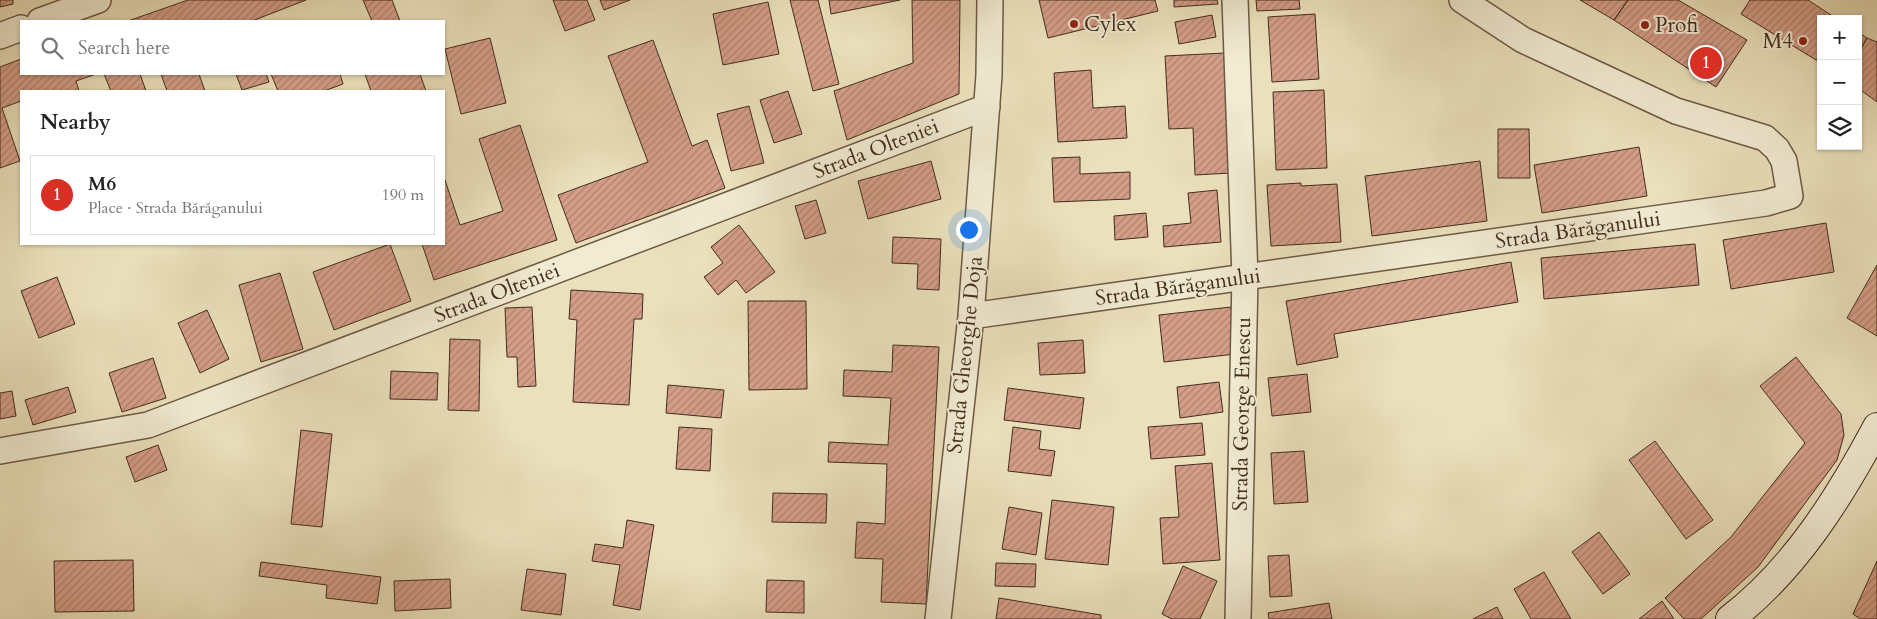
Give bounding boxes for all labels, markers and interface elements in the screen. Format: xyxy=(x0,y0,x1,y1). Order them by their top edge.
place label: Cylex xyxy=(1084,10,1137,39)
place label: Profi xyxy=(1655,11,1698,40)
map controls xyxy=(1817,15,1862,150)
button: + xyxy=(1817,15,1862,60)
marker: Cylex xyxy=(1068,18,1080,30)
marker: Profi xyxy=(1639,19,1651,31)
search box xyxy=(20,20,445,75)
place label: M4 xyxy=(1762,27,1793,56)
icon: search xyxy=(38,34,66,62)
text: Search here xyxy=(78,35,170,61)
marker: M4 xyxy=(1797,35,1809,47)
pin: 1 xyxy=(1690,44,1722,82)
button: − xyxy=(1817,60,1862,105)
button: layers xyxy=(1817,105,1862,150)
text: Nearby xyxy=(40,108,111,137)
street label: Strada Olteniei xyxy=(809,112,943,186)
text: M6 xyxy=(88,171,116,197)
text: 1 xyxy=(53,184,61,206)
text: 190 m xyxy=(382,184,424,206)
text: Place · Strada Bărăganului xyxy=(88,197,263,219)
street label: Strada Bărăganului xyxy=(1493,204,1663,256)
your location xyxy=(956,217,982,243)
street label: Strada Gheorghe Doja xyxy=(940,255,990,455)
street label: Strada Olteniei xyxy=(430,256,564,330)
street label: Strada Bărăganului xyxy=(1093,261,1263,313)
street label: Strada George Enescu xyxy=(1226,317,1258,511)

